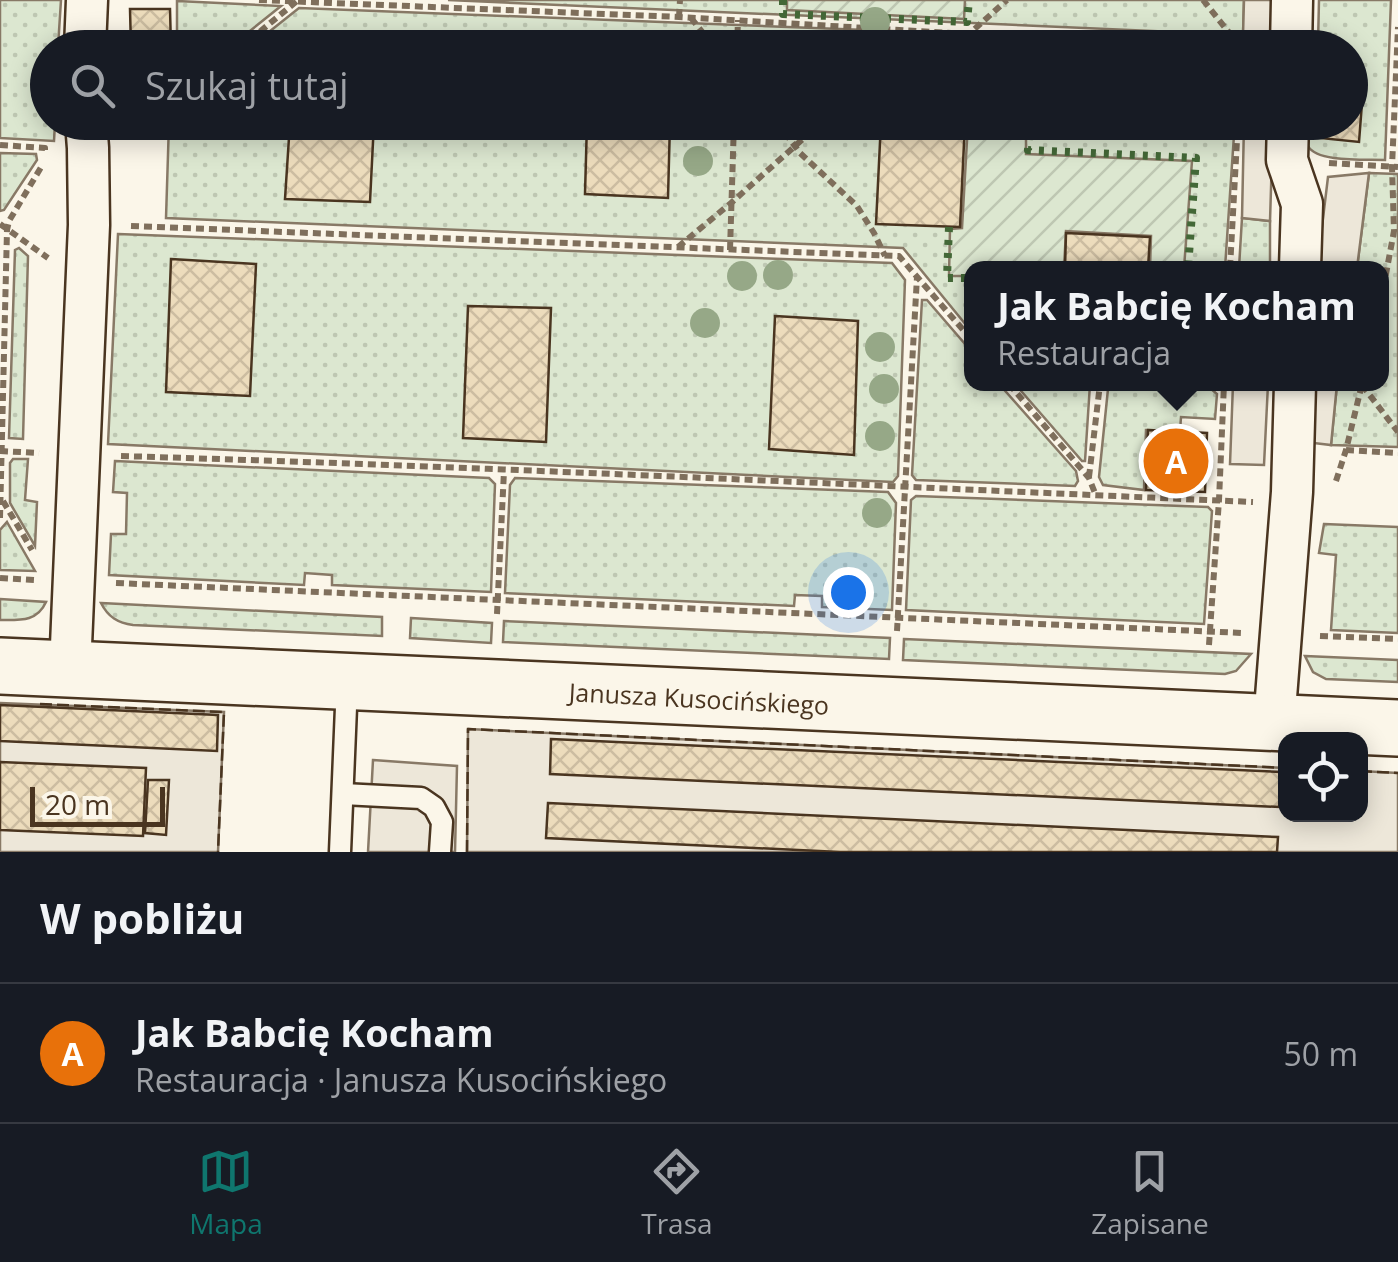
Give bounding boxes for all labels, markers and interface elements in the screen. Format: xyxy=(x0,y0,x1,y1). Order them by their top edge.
search box xyxy=(30,30,1368,140)
icon: search xyxy=(65,58,120,113)
text: Szukaj tutaj xyxy=(145,59,349,111)
popup xyxy=(964,261,1389,391)
text: Jak Babcię Kocham xyxy=(997,279,1356,331)
text: Restauracja xyxy=(997,331,1171,374)
pin: A xyxy=(1144,424,1208,498)
your location xyxy=(823,567,874,618)
street label: Janusza Kusocińskiego xyxy=(566,674,830,722)
map controls xyxy=(1278,732,1368,822)
button: locate xyxy=(1278,732,1368,822)
scale bar xyxy=(30,782,165,826)
text: 20 m xyxy=(45,785,110,823)
text: W pobliżu xyxy=(40,889,244,946)
text: Jak Babcię Kocham xyxy=(135,1006,494,1058)
text: A xyxy=(61,1032,84,1075)
text: 50 m xyxy=(1283,1032,1358,1075)
text: Restauracja · Janusza Kusocińskiego xyxy=(135,1058,667,1101)
tab: Mapa xyxy=(189,1144,263,1242)
tab: Trasa xyxy=(641,1144,713,1242)
tab: Zapisane xyxy=(1091,1144,1209,1242)

